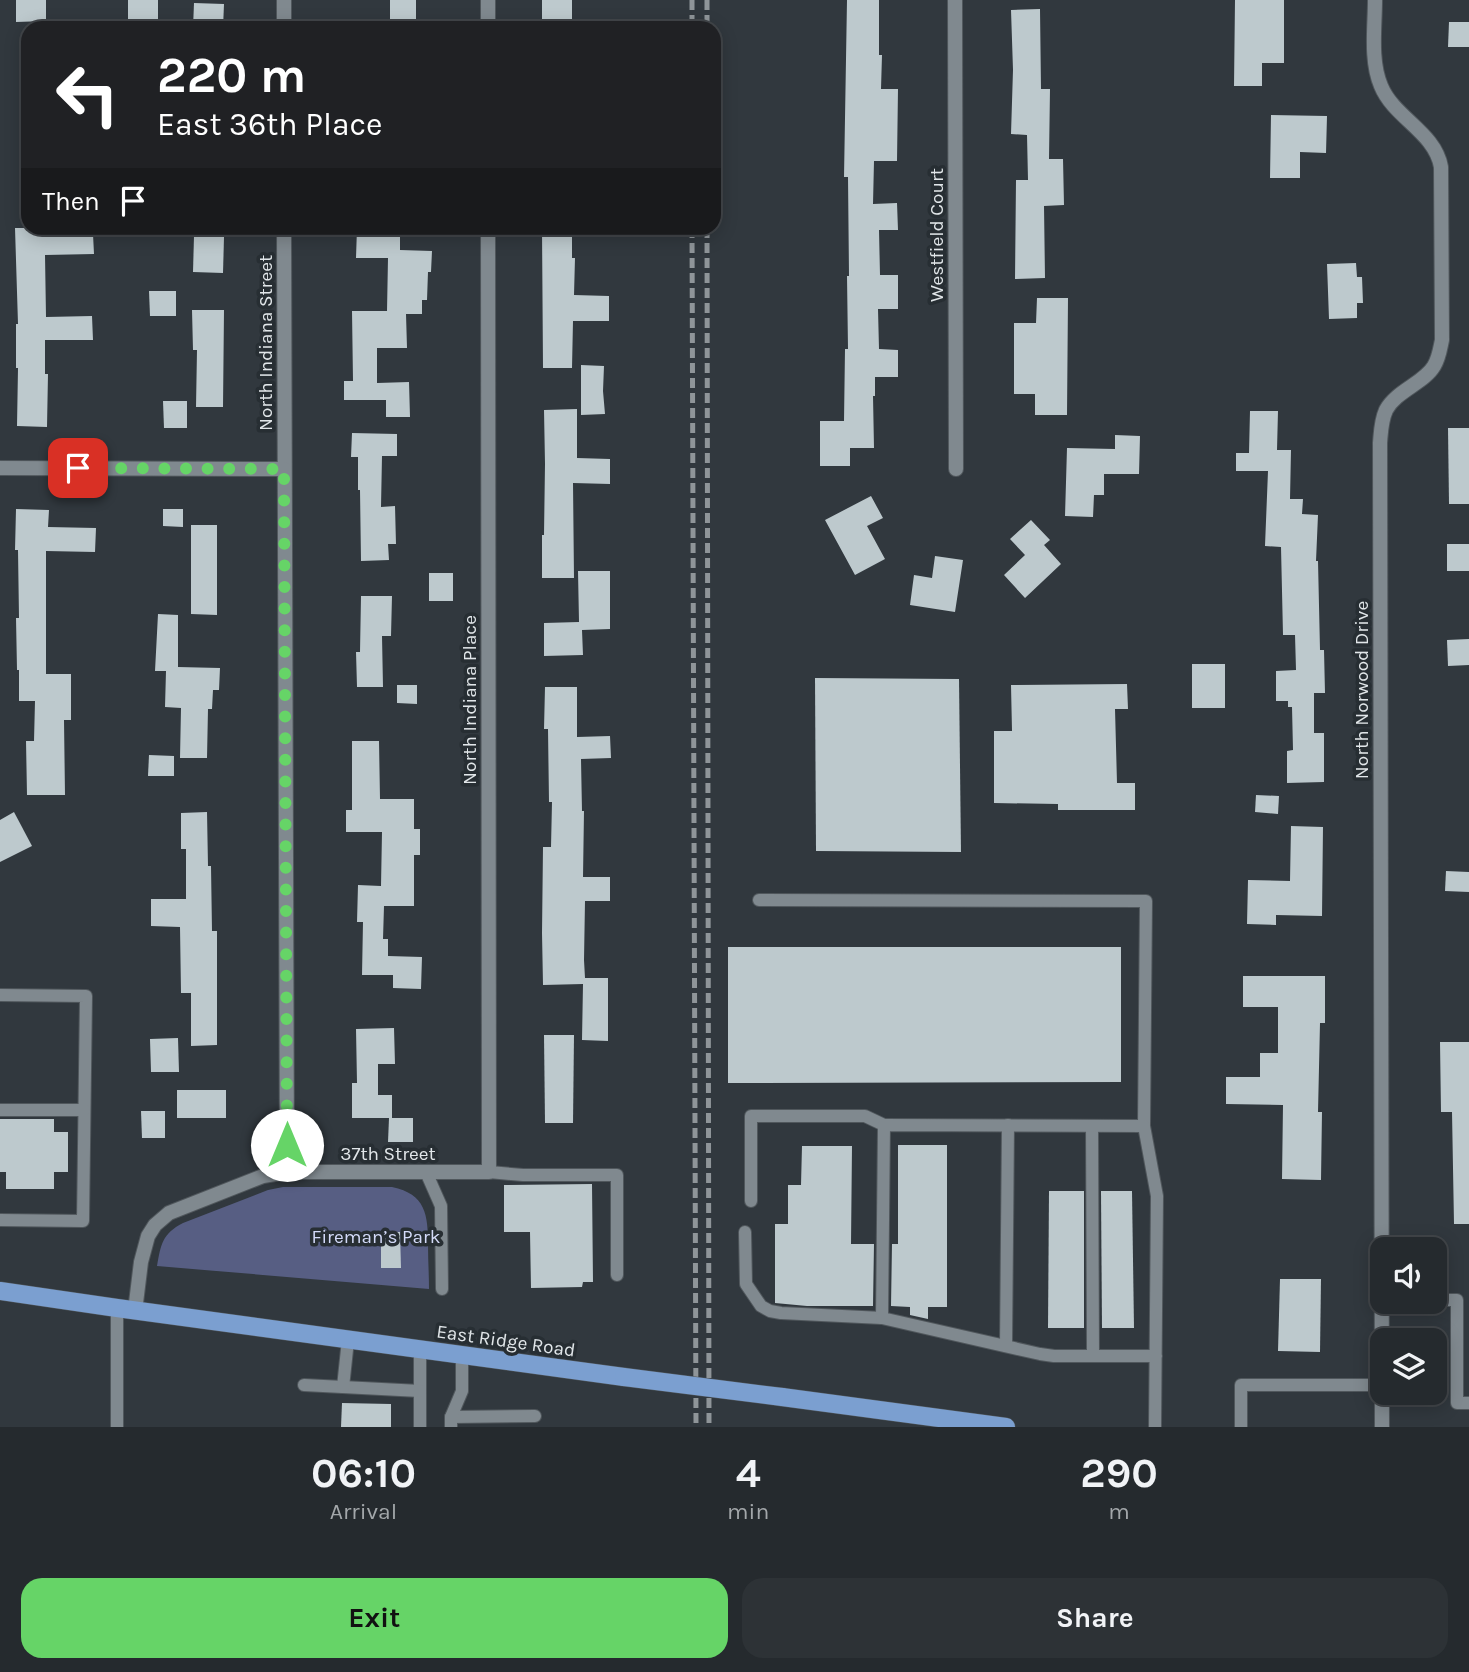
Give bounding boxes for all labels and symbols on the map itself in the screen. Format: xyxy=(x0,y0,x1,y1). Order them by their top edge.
street label: Westfield Court xyxy=(926,168,948,302)
street label: North Indiana Street xyxy=(255,255,277,431)
pin xyxy=(48,438,108,498)
street label: North Norwood Drive xyxy=(1351,601,1373,779)
street label: North Indiana Place xyxy=(459,615,481,785)
position arrow xyxy=(250,1108,324,1182)
street label: 37th Street xyxy=(340,1143,436,1165)
park label: Fireman’s Park xyxy=(311,1226,441,1248)
street label: East Ridge Road xyxy=(435,1320,577,1362)

